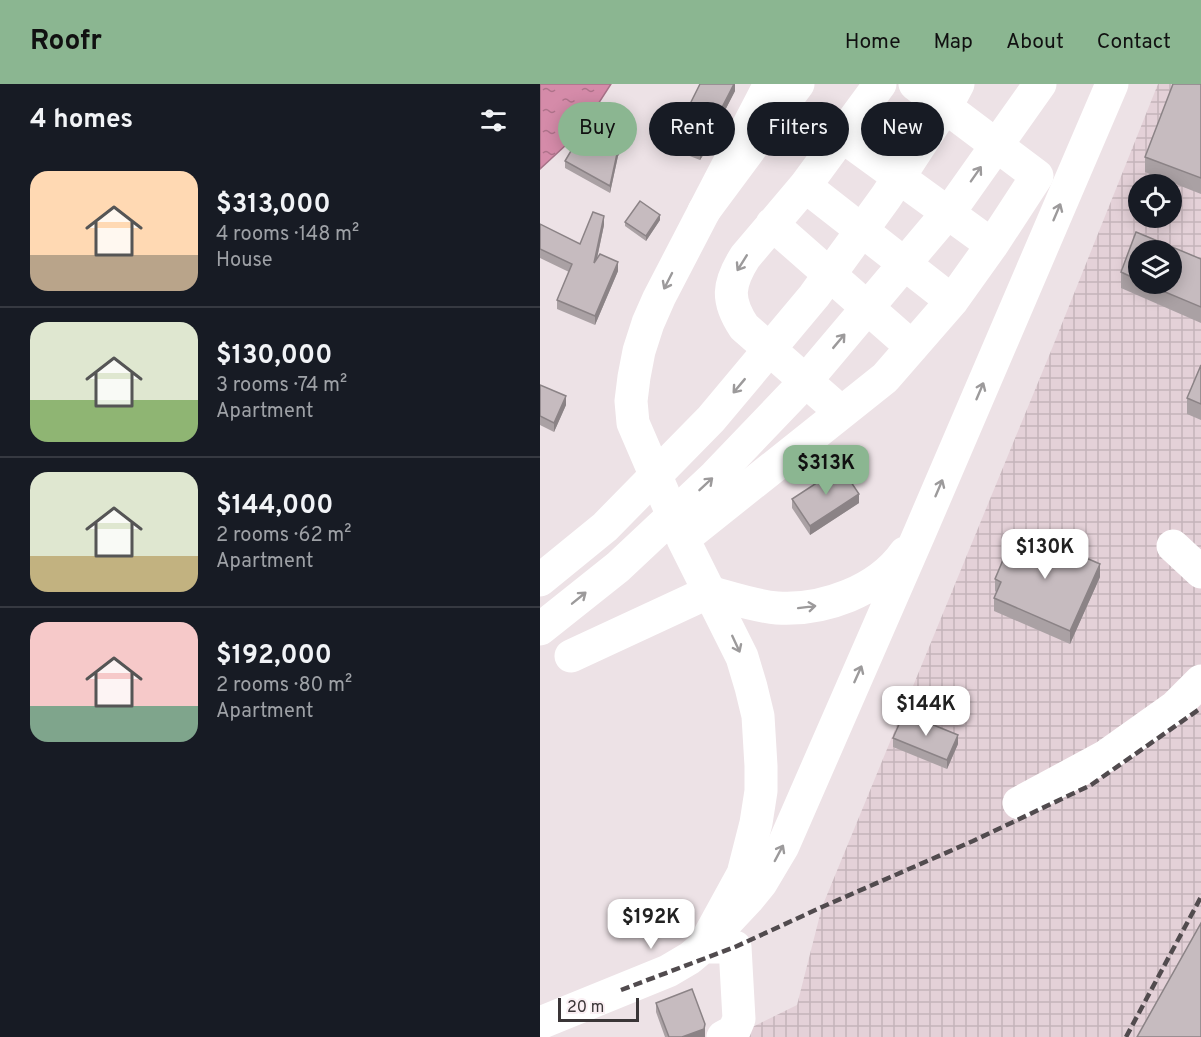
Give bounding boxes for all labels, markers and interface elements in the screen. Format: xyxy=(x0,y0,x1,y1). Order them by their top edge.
text: Roofr xyxy=(30,24,102,60)
text: Home xyxy=(845,29,901,56)
text: Map xyxy=(934,29,973,56)
text: About xyxy=(1006,29,1064,56)
text: Contact xyxy=(1097,29,1171,56)
chip: Buy xyxy=(558,102,637,156)
chip: Rent xyxy=(649,102,735,156)
chip: Filters xyxy=(747,102,849,156)
chip: New xyxy=(861,102,944,156)
text: 4 homes xyxy=(30,104,133,137)
icon: filters xyxy=(477,104,510,137)
one-way arrow xyxy=(970,167,982,183)
map controls xyxy=(1128,174,1182,294)
button: locate xyxy=(1128,174,1182,228)
text: $313,000 xyxy=(216,189,331,222)
icon: home xyxy=(78,195,150,267)
one-way arrow xyxy=(1052,204,1063,222)
text: 4 rooms · 148 m² xyxy=(216,222,359,248)
button: layers xyxy=(1128,240,1182,294)
text: House xyxy=(216,248,272,274)
one-way arrow xyxy=(735,254,747,271)
one-way arrow xyxy=(661,272,673,290)
one-way arrow xyxy=(832,333,845,349)
text: $130,000 xyxy=(216,340,332,373)
icon: home xyxy=(78,346,150,418)
text: 3 rooms · 74 m² xyxy=(216,373,347,399)
one-way arrow xyxy=(733,377,746,393)
one-way arrow xyxy=(975,383,986,401)
text: Apartment xyxy=(216,399,314,425)
pin: $313K xyxy=(784,445,868,496)
text: $313K xyxy=(797,451,855,477)
one-way arrow xyxy=(698,477,713,491)
one-way arrow xyxy=(934,480,945,498)
text: $144,000 xyxy=(216,490,333,523)
icon: home xyxy=(78,496,150,568)
text: 2 rooms · 62 m² xyxy=(216,523,352,549)
pin: $130K xyxy=(1003,529,1087,580)
text: $130K xyxy=(1015,535,1075,561)
text: Apartment xyxy=(216,549,314,575)
one-way arrow xyxy=(571,592,587,605)
one-way arrow xyxy=(797,601,817,612)
one-way arrow xyxy=(730,635,742,653)
text: $192,000 xyxy=(216,640,332,673)
icon: home xyxy=(78,646,150,718)
one-way arrow xyxy=(853,666,864,684)
text: 2 rooms · 80 m² xyxy=(216,673,352,699)
pin: $144K xyxy=(884,686,968,737)
text: $144K xyxy=(896,692,956,718)
text: Apartment xyxy=(216,699,314,725)
one-way arrow xyxy=(774,844,785,862)
pin: $192K xyxy=(609,899,693,950)
text: $192K xyxy=(622,905,680,931)
scale bar xyxy=(558,995,639,1022)
text: 20 m xyxy=(567,998,604,1018)

